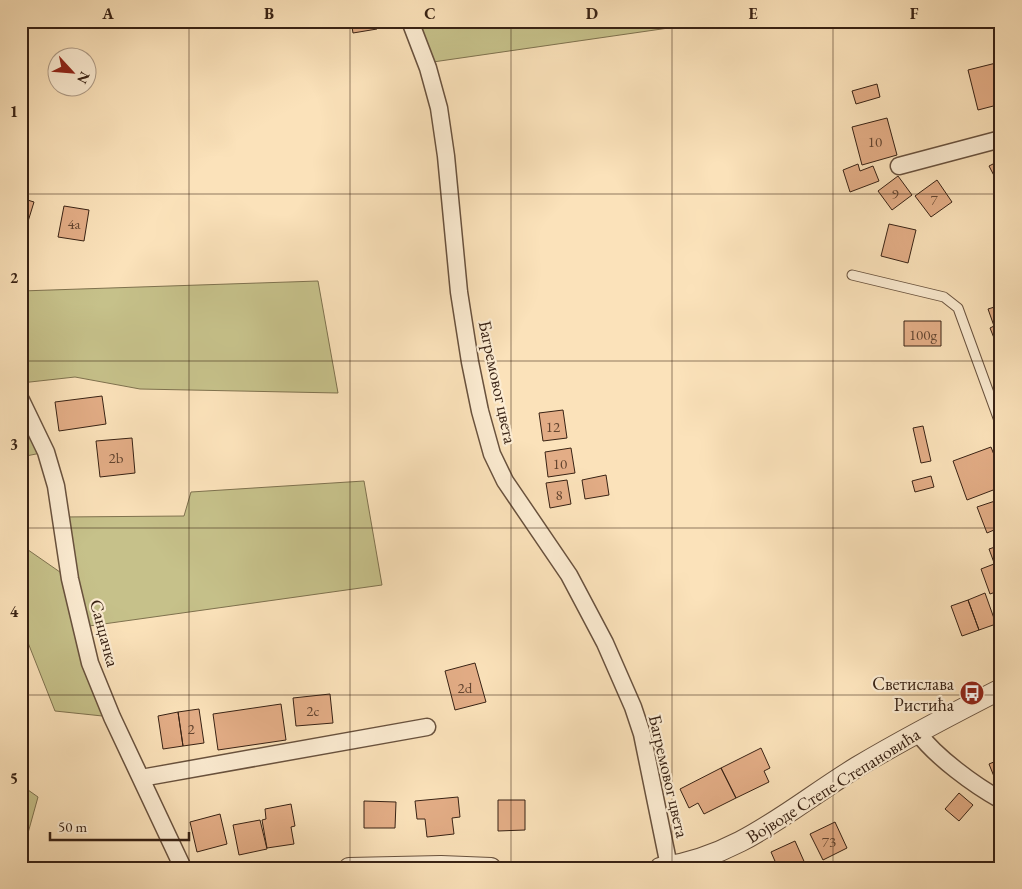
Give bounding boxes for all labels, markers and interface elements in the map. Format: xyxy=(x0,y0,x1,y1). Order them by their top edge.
text: A xyxy=(101,3,114,24)
text: B xyxy=(264,3,274,24)
text: C xyxy=(424,3,436,24)
text: D xyxy=(586,3,598,24)
text: E xyxy=(748,3,758,24)
text: F xyxy=(910,3,919,24)
north arrow xyxy=(48,48,98,98)
text: N xyxy=(73,69,94,87)
text: 1 xyxy=(10,101,18,122)
house number: 10 xyxy=(868,132,882,151)
house number: 9 xyxy=(891,184,899,203)
house number: 7 xyxy=(930,190,938,209)
house number: 4a xyxy=(67,214,81,233)
text: 2 xyxy=(10,267,19,288)
street label: Багремовог цвета xyxy=(474,318,522,447)
house number: 100g xyxy=(909,325,938,344)
house number: 12 xyxy=(546,417,561,436)
text: 3 xyxy=(10,434,18,455)
house number: 2b xyxy=(109,448,124,467)
house number: 10 xyxy=(553,454,567,473)
house number: 8 xyxy=(555,485,563,504)
street label: Санџачка xyxy=(85,597,125,670)
text: 4 xyxy=(10,601,19,622)
place label: Светислава Ристића xyxy=(872,672,955,716)
house number: 2d xyxy=(458,678,473,697)
bus stop icon: Светислава Ристића xyxy=(959,680,985,706)
house number: 2c xyxy=(306,701,320,720)
street label: Багремовог цвета xyxy=(644,712,695,841)
house number: 2 xyxy=(187,719,195,738)
street label: Војводе Степе Степановића xyxy=(742,722,925,848)
text: 5 xyxy=(10,768,18,789)
scale bar xyxy=(50,809,189,841)
text: 50 m xyxy=(58,817,87,836)
house number: 73 xyxy=(822,832,836,851)

